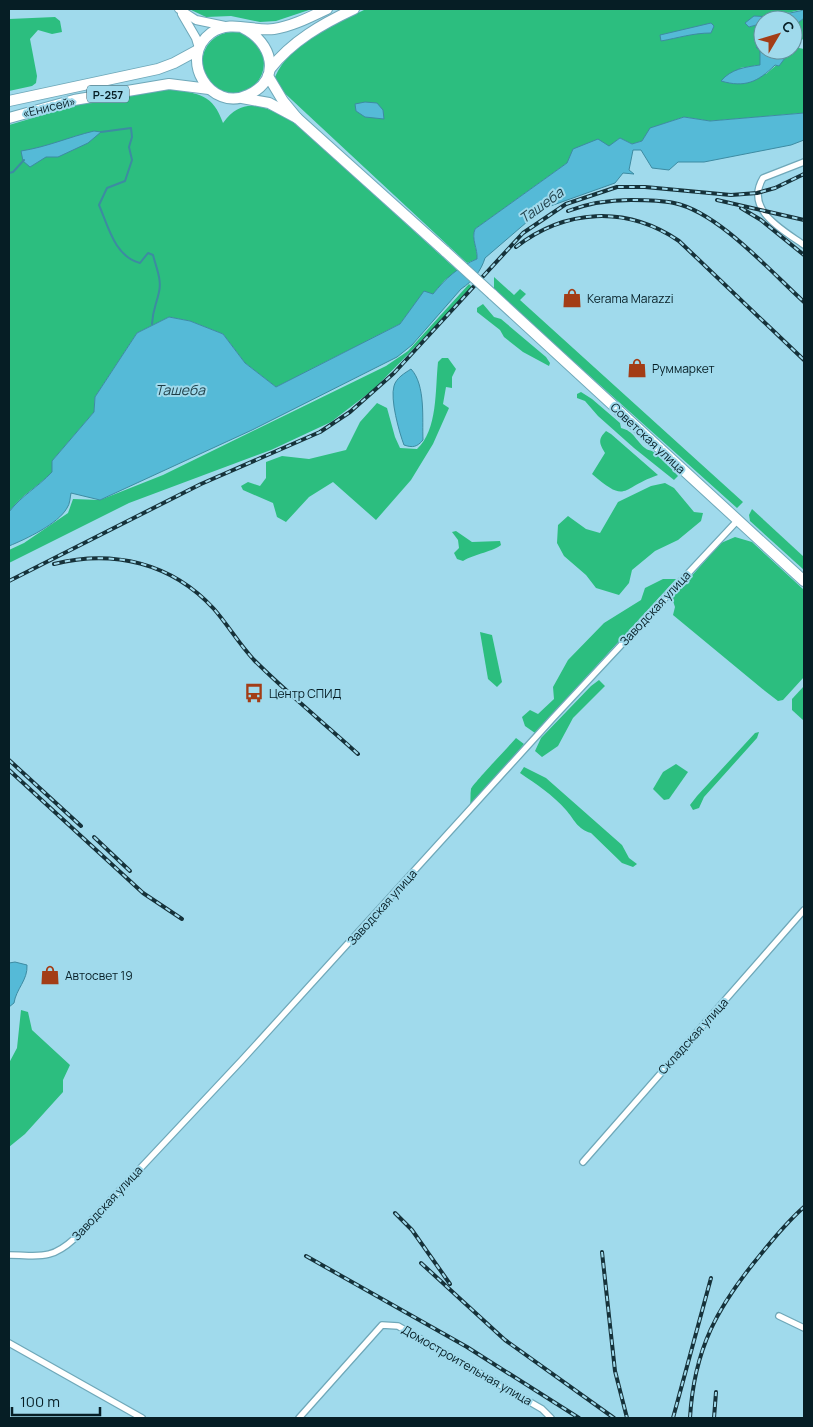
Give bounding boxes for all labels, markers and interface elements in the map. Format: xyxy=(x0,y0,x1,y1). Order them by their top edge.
north arrow xyxy=(753,10,803,60)
text: С xyxy=(778,17,799,37)
road number: Р-257 xyxy=(87,86,129,102)
street label: «Енисей» xyxy=(21,92,77,122)
water label: Ташеба xyxy=(515,182,568,227)
shop icon: Kerama Marazzi xyxy=(561,287,583,309)
place label: Kerama Marazzi xyxy=(587,290,674,307)
shop icon: Руммаркет xyxy=(626,357,648,379)
place label: Руммаркет xyxy=(652,360,715,377)
water label: Ташеба xyxy=(155,380,206,399)
street label: Советская улица xyxy=(607,399,689,477)
street label: Заводская улица xyxy=(616,567,694,649)
bus stop icon: Центр СПИД xyxy=(243,682,265,704)
place label: Центр СПИД xyxy=(269,685,341,702)
street label: Заводская улица xyxy=(343,865,421,949)
shop icon: Автосвет 19 xyxy=(39,964,61,986)
place label: Автосвет 19 xyxy=(65,967,133,984)
street label: Складская улица xyxy=(654,994,732,1078)
street label: Заводская улица xyxy=(68,1162,146,1244)
street label: Домостроительная улица xyxy=(399,1321,535,1409)
scale bar xyxy=(12,1384,100,1416)
text: 100 m xyxy=(20,1391,60,1412)

